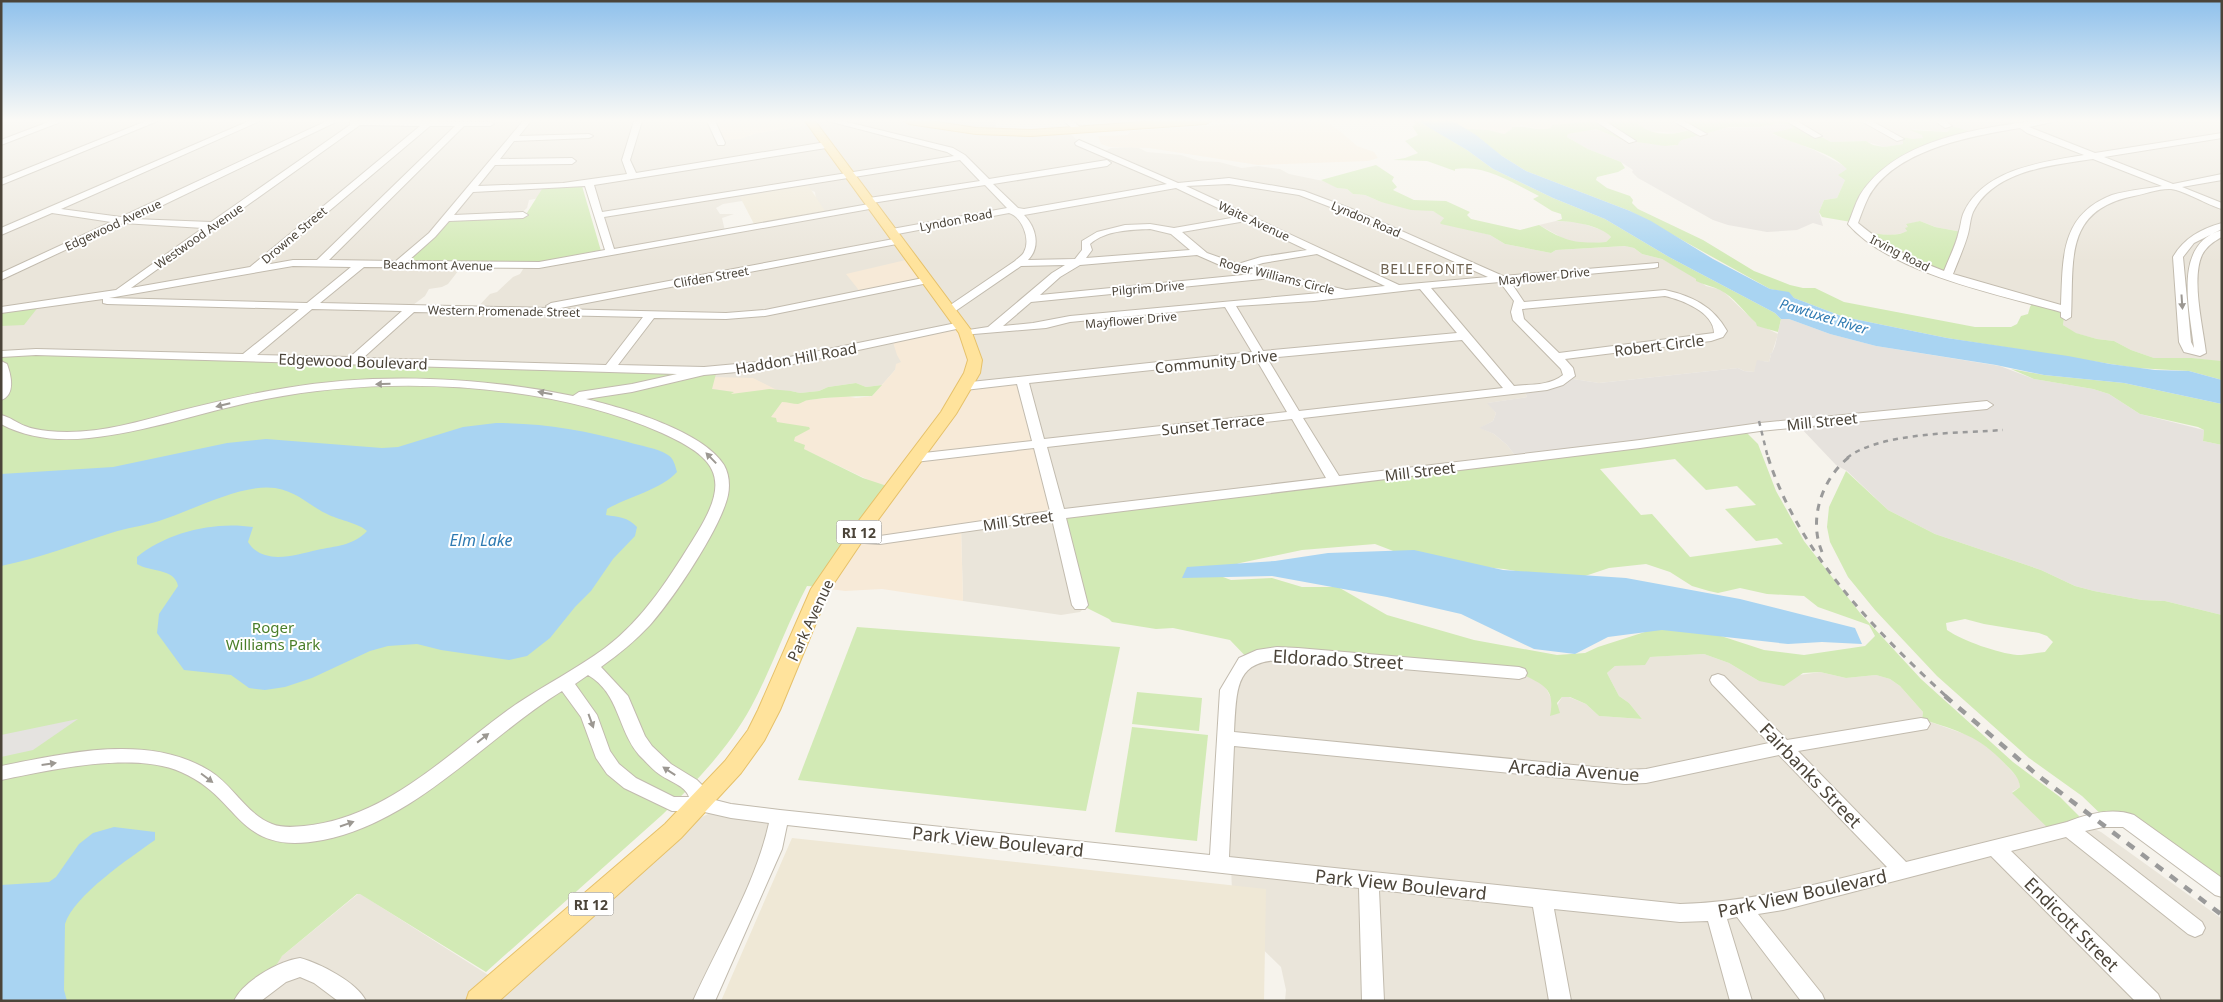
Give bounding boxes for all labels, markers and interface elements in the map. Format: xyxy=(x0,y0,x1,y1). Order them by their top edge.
street label: Edgewood Avenue xyxy=(62,195,164,255)
street label: Waite Avenue xyxy=(1215,197,1293,245)
street label: Lyndon Road xyxy=(1329,197,1403,241)
street label: Westwood Avenue xyxy=(151,199,247,273)
street label: Drowne Street xyxy=(258,202,331,267)
street label: Lyndon Road xyxy=(918,205,994,235)
street label: Irving Road xyxy=(1867,231,1933,275)
street label: Roger Williams Circle xyxy=(1218,253,1337,299)
street label: Beachmont Avenue xyxy=(383,256,493,274)
district label: BELLEFONTE xyxy=(1380,259,1474,278)
street label: Clifden Street xyxy=(672,262,751,292)
street label: Mayflower Drive xyxy=(1497,263,1591,289)
street label: Pilgrim Drive xyxy=(1111,276,1185,300)
water label: Pawtuxet River xyxy=(1778,294,1871,339)
one-way arrow xyxy=(2178,294,2186,310)
street label: Western Promenade Street xyxy=(428,301,581,321)
street label: Mayflower Drive xyxy=(1084,308,1178,332)
street label: Robert Circle xyxy=(1613,330,1705,360)
street label: Haddon Hill Road xyxy=(734,337,858,379)
street label: Community Drive xyxy=(1154,345,1278,377)
street label: Edgewood Boulevard xyxy=(278,348,428,374)
one-way arrow xyxy=(375,380,391,388)
one-way arrow xyxy=(537,388,553,396)
one-way arrow xyxy=(215,401,230,409)
street label: Mill Street xyxy=(1786,407,1859,435)
street label: Sunset Terrace xyxy=(1160,409,1266,439)
one-way arrow xyxy=(705,452,717,464)
street label: Mill Street xyxy=(1384,457,1457,485)
street label: Mill Street xyxy=(981,505,1055,535)
road number: RI 12 xyxy=(836,520,882,544)
water label: Elm Lake xyxy=(450,529,512,551)
street label: Park Avenue xyxy=(782,576,838,664)
park label: Roger Williams Park xyxy=(226,617,320,654)
street label: Eldorado Street xyxy=(1272,644,1404,674)
one-way arrow xyxy=(588,714,595,729)
street label: Fairbanks Street xyxy=(1755,717,1868,833)
one-way arrow xyxy=(476,733,489,744)
street label: Arcadia Avenue xyxy=(1508,753,1640,787)
one-way arrow xyxy=(42,759,58,767)
one-way arrow xyxy=(662,766,675,775)
one-way arrow xyxy=(200,773,214,783)
one-way arrow xyxy=(339,820,354,827)
street label: Park View Boulevard xyxy=(911,820,1085,862)
street label: Park View Boulevard xyxy=(1314,863,1488,905)
street label: Park View Boulevard xyxy=(1715,863,1889,923)
street label: Endicott Street xyxy=(2020,872,2125,977)
road number: RI 12 xyxy=(568,892,614,916)

